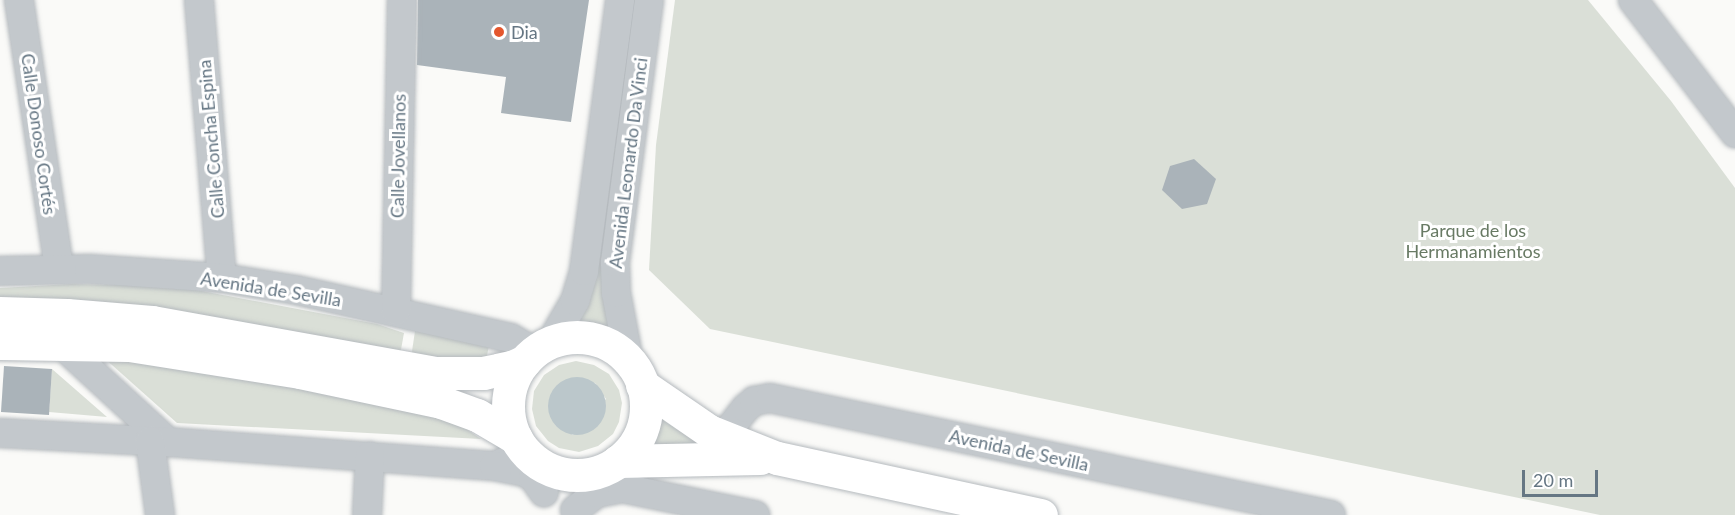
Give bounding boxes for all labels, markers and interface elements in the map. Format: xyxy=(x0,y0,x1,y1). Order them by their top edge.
place label: Dia xyxy=(511,21,538,43)
marker: Dia xyxy=(492,25,506,39)
street label: Calle Donoso Cortés xyxy=(17,52,61,216)
street label: Avenida Leonardo Da Vinci xyxy=(604,56,652,270)
street label: Calle Concha Espina xyxy=(193,59,229,219)
street label: Calle Jovellanos xyxy=(386,93,410,219)
park label: Parque de los Hermanamientos xyxy=(1405,220,1541,262)
street label: Avenida de Sevilla xyxy=(199,267,343,311)
street label: Avenida de Sevilla xyxy=(947,425,1091,475)
scale bar xyxy=(1525,458,1602,496)
text: 20 m xyxy=(1533,469,1573,491)

